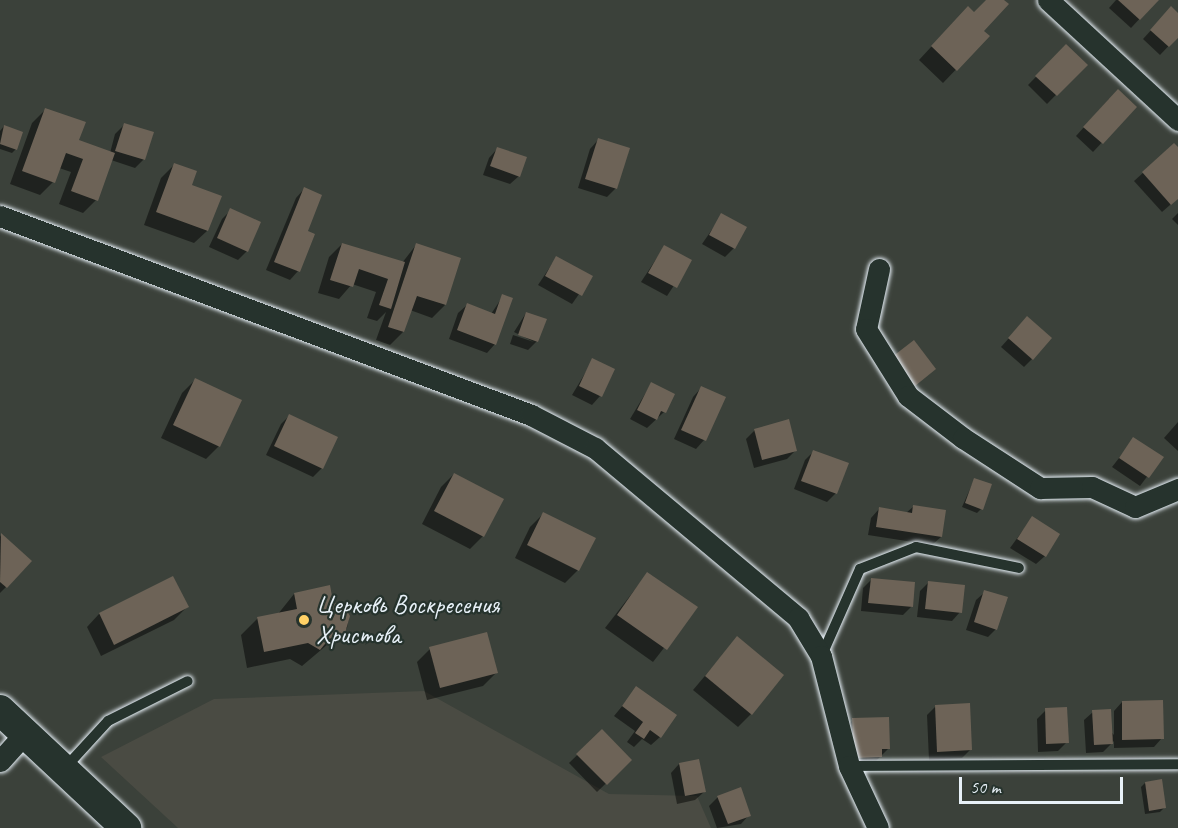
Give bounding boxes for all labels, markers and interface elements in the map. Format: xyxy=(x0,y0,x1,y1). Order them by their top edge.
place label: Церковь Воскресения Христова xyxy=(316,589,498,650)
marker: Церковь Воскресения Христова xyxy=(297,613,311,627)
scale bar xyxy=(962,765,1126,803)
text: 50 m xyxy=(970,776,1001,798)

